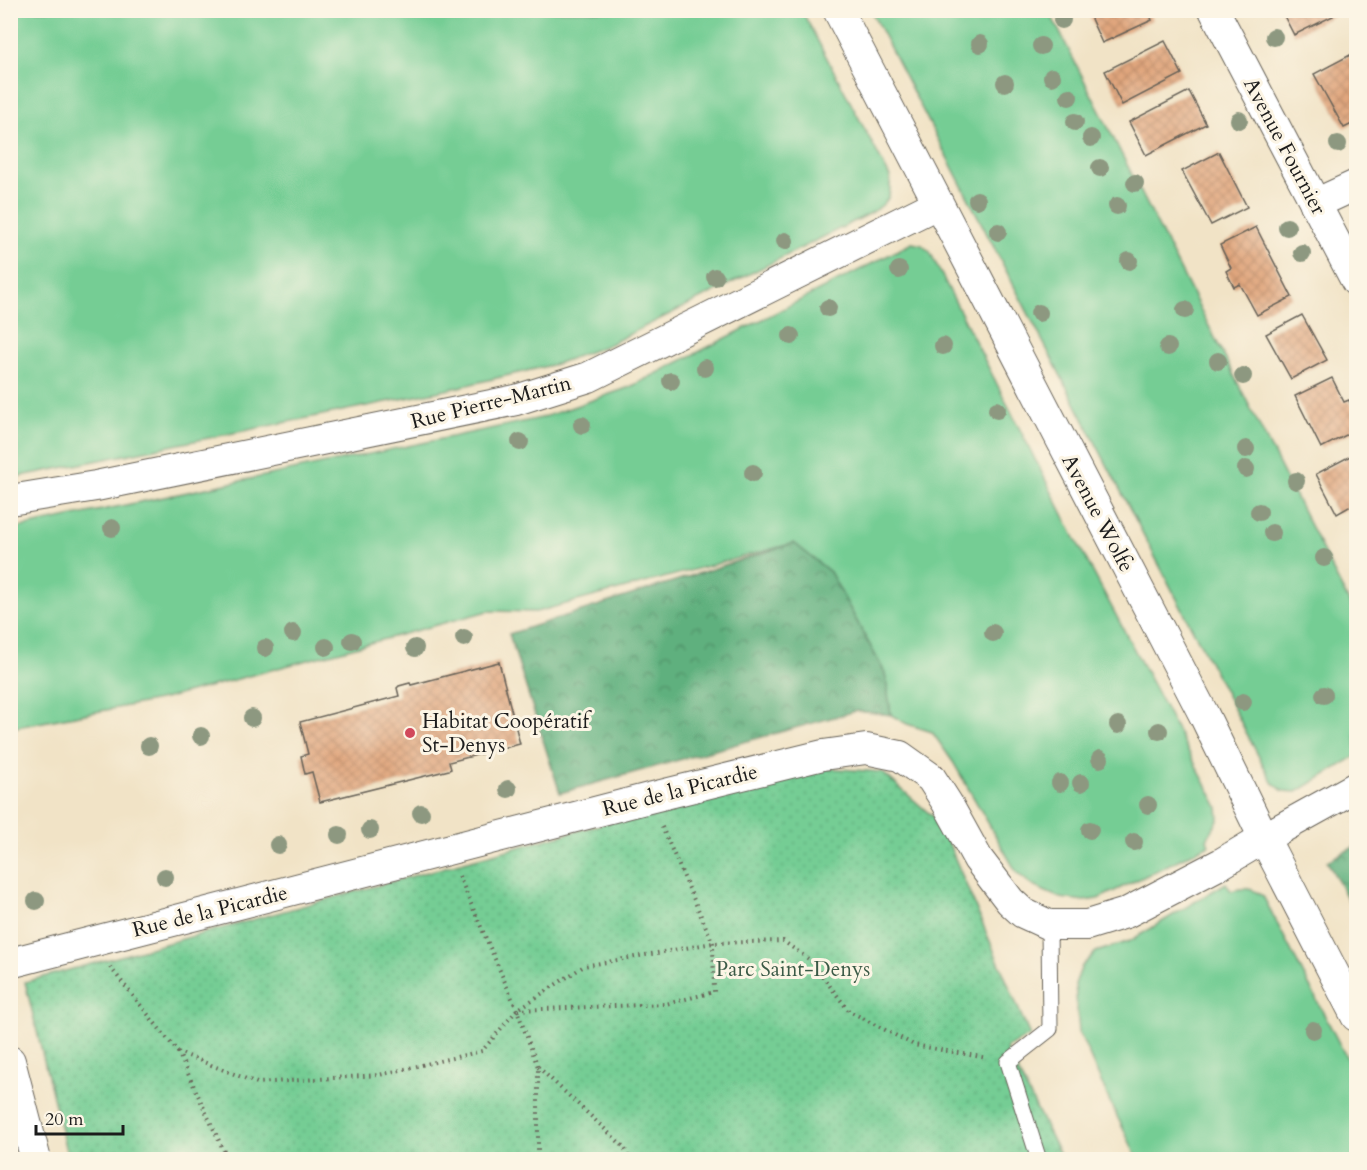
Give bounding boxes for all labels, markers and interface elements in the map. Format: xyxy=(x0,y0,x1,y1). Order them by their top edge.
street label: Avenue Fournier xyxy=(1236,73,1333,220)
street label: Rue Pierre-Martin xyxy=(408,369,574,436)
street label: Avenue Wolfe xyxy=(1054,449,1141,577)
place label: Habitat Coopératif St-Denys xyxy=(422,707,593,760)
marker: Habitat Coopératif St-Denys xyxy=(403,726,417,740)
street label: Rue de la Picardie xyxy=(600,757,761,824)
street label: Rue de la Picardie xyxy=(130,878,291,945)
park label: Parc Saint-Denys xyxy=(716,955,870,984)
scale bar xyxy=(36,1098,123,1136)
text: 20 m xyxy=(45,1107,84,1132)

